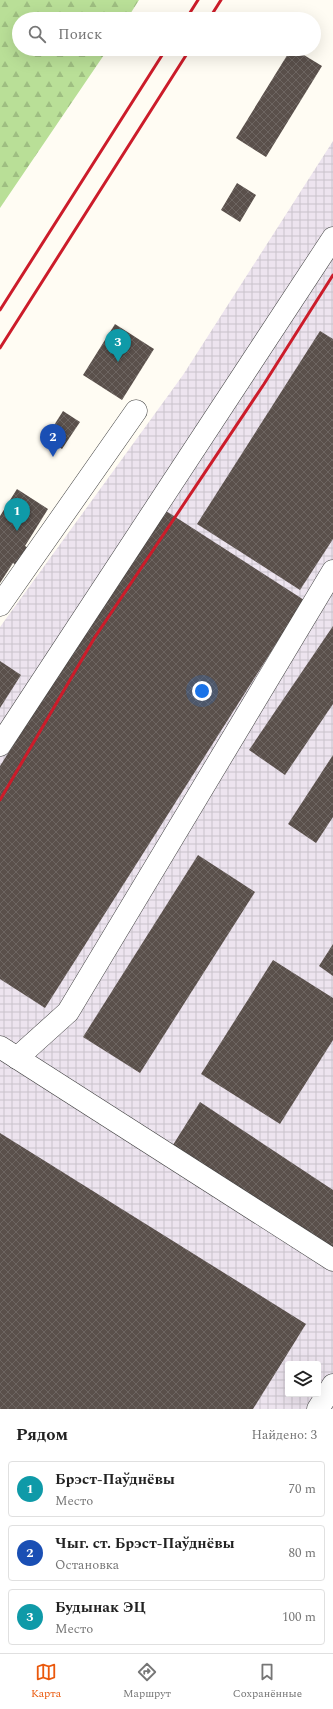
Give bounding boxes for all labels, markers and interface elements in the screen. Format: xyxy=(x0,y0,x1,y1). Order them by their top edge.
search box xyxy=(12,12,321,56)
icon: search xyxy=(26,23,48,45)
text: Поиск xyxy=(58,23,102,46)
pin: 3 xyxy=(105,329,131,362)
pin: 2 xyxy=(40,424,66,457)
pin: 1 xyxy=(4,498,30,531)
your location xyxy=(192,681,212,701)
map controls xyxy=(285,1361,321,1397)
button: layers xyxy=(285,1361,321,1397)
text: Рядом xyxy=(16,1422,68,1448)
text: Найдено: 3 xyxy=(251,1425,317,1445)
text: Брэст-Паўднёвы xyxy=(55,1468,175,1491)
text: 1 xyxy=(26,1479,34,1499)
text: 70 m xyxy=(289,1479,316,1499)
text: Место xyxy=(55,1491,93,1511)
text: Чыг. ст. Брэст-Паўднёвы xyxy=(55,1532,235,1555)
text: 2 xyxy=(26,1543,34,1563)
text: 80 m xyxy=(289,1543,316,1563)
text: Остановка xyxy=(55,1555,119,1575)
text: Будынак ЭЦ xyxy=(55,1596,146,1619)
text: 3 xyxy=(26,1607,34,1627)
text: 100 m xyxy=(282,1607,316,1627)
text: Место xyxy=(55,1619,93,1639)
tab: Карта xyxy=(31,1661,61,1702)
tab: Маршрут xyxy=(123,1661,171,1702)
tab: Сохранённые xyxy=(233,1661,302,1702)

